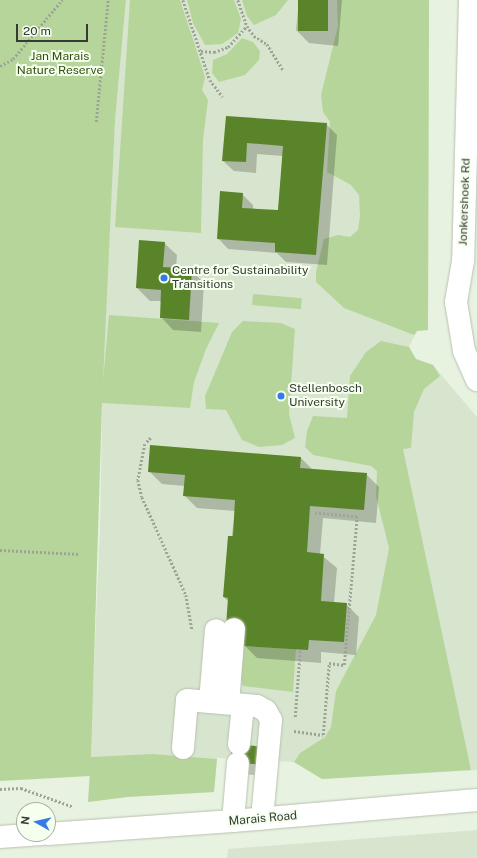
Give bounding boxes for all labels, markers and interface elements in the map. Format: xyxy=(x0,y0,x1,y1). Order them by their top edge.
scale bar xyxy=(18,16,90,42)
text: 20 m xyxy=(23,24,51,38)
park label: Jan Marais Nature Reserve xyxy=(17,50,103,78)
street label: Jonkershoek Rd xyxy=(456,158,474,246)
place label: Centre for Sustainability Transitions xyxy=(172,264,308,292)
marker: Centre for Sustainability Transitions xyxy=(159,273,169,283)
place label: Stellenbosch University xyxy=(289,382,362,410)
marker: Stellenbosch University xyxy=(276,391,286,401)
north arrow xyxy=(16,802,56,842)
street label: Marais Road xyxy=(228,809,298,829)
text: N xyxy=(19,815,32,826)

